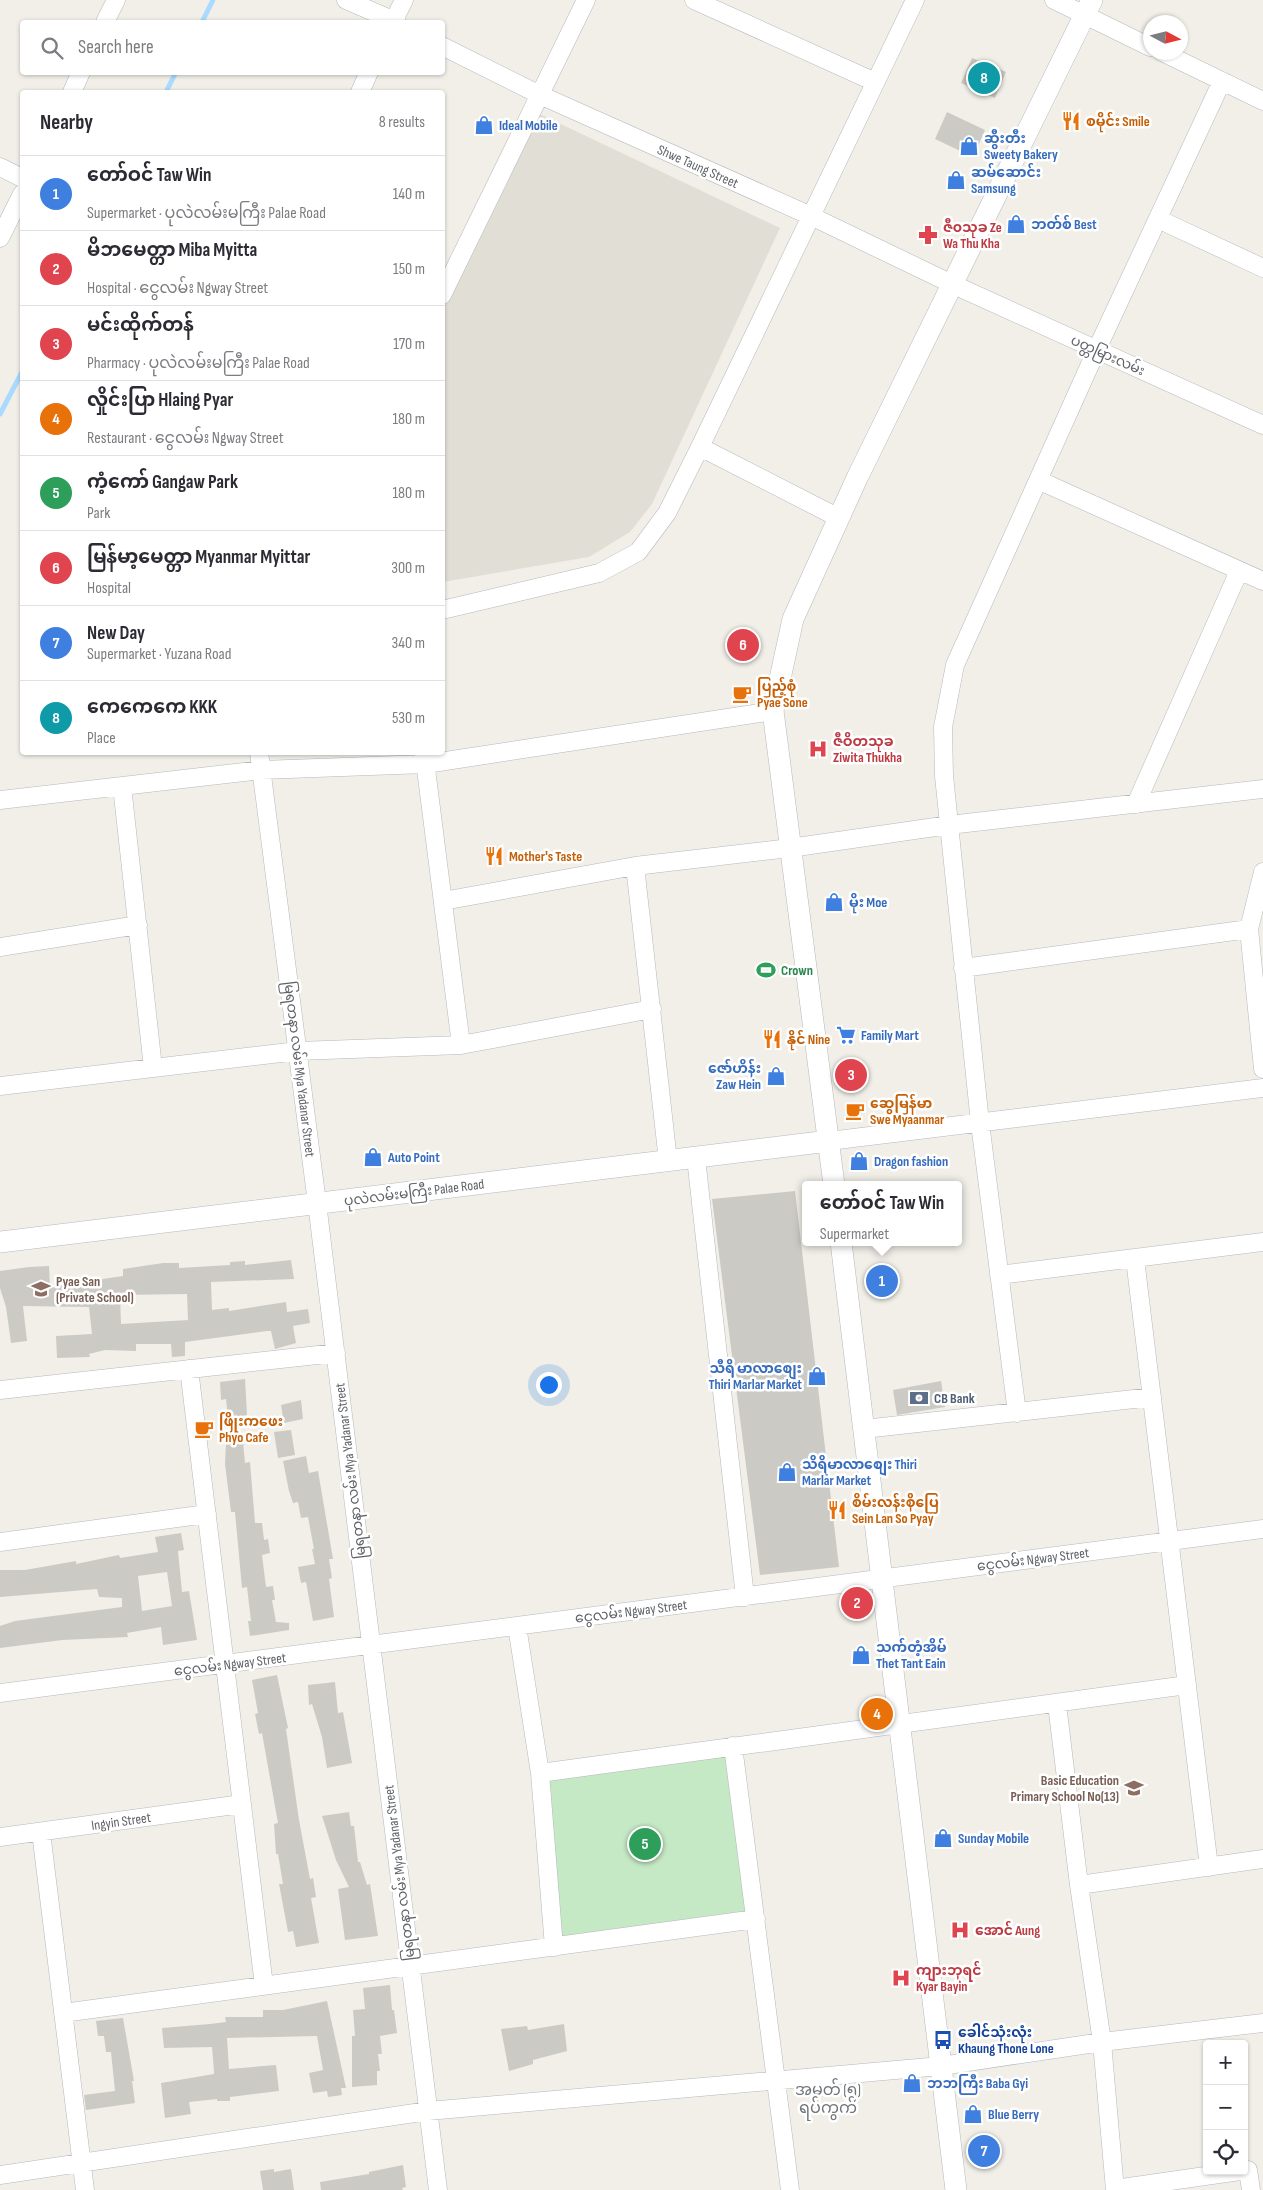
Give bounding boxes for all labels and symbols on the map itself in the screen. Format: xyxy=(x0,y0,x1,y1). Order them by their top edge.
north arrow xyxy=(1143,15,1188,60)
pin: 8 xyxy=(968,59,1000,97)
restaurant icon: စမိုင်း Smile xyxy=(1060,110,1082,132)
place label: စမိုင်း Smile xyxy=(1086,111,1150,133)
shop icon: Ideal Mobile xyxy=(473,114,495,136)
place label: Ideal Mobile xyxy=(499,117,558,134)
place label: ဆွီးတီး Sweety Bakery xyxy=(984,128,1058,163)
shop icon: ဆွီးတီး Sweety Bakery xyxy=(958,135,980,157)
street label: Shwe Taung Street xyxy=(655,141,741,192)
place label: ဆမ်ဆောင်း Samsung xyxy=(971,162,1041,197)
shop icon: ဆမ်ဆောင်း Samsung xyxy=(945,169,967,191)
shop icon: ဘတ်စ် Best xyxy=(1005,213,1027,235)
place label: ဘတ်စ် Best xyxy=(1031,214,1097,233)
place label: ဇီ၀သုခ Ze Wa Thu Kha xyxy=(943,217,1002,252)
pharmacy icon: ဇီ၀သုခ Ze Wa Thu Kha xyxy=(917,224,939,246)
street label: ပတ္တမြားလမ်း xyxy=(1067,330,1148,382)
pin: 6 xyxy=(727,626,759,664)
place label: ပြည့်စုံ Pyae Sone xyxy=(757,676,808,711)
cafe icon: ပြည့်စုံ Pyae Sone xyxy=(731,683,753,705)
place label: ဇီဝိတသုခ Ziwita Thukha xyxy=(833,731,902,766)
hospital icon: ဇီဝိတသုခ Ziwita Thukha xyxy=(807,738,829,760)
restaurant icon: Mother's Taste xyxy=(483,845,505,867)
place label: Mother's Taste xyxy=(509,848,582,865)
shop icon: မိုး Moe xyxy=(823,891,845,913)
place label: မိုး Moe xyxy=(849,892,887,914)
sports icon: Crown xyxy=(755,959,777,981)
place label: Crown xyxy=(781,962,813,979)
street label: မြရတနာ လမ်း Mya Yadanar Street xyxy=(277,980,321,1158)
supermarket icon: Family Mart xyxy=(835,1024,857,1046)
place label: Family Mart xyxy=(861,1027,919,1044)
restaurant icon: နိုင် Nine xyxy=(761,1028,783,1050)
place label: နိုင် Nine xyxy=(787,1029,830,1051)
pin: 3 xyxy=(835,1056,867,1094)
place label: ဇော်ဟိန်း Zaw Hein xyxy=(708,1058,761,1093)
shop icon: ဇော်ဟိန်း Zaw Hein xyxy=(765,1065,787,1087)
place label: ဆွေမြန်မာ Swe Myaanmar xyxy=(870,1093,945,1128)
cafe icon: ဆွေမြန်မာ Swe Myaanmar xyxy=(844,1100,866,1122)
shop icon: Auto Point xyxy=(362,1146,384,1168)
place label: Auto Point xyxy=(387,1149,440,1166)
shop icon: Dragon fashion xyxy=(848,1150,870,1172)
place label: Dragon fashion xyxy=(874,1153,948,1170)
street label: ပုလဲလမ်းမကြီး Palae Road xyxy=(343,1173,486,1213)
pin: 1 xyxy=(866,1262,898,1300)
place label: Pyae San (Private School) xyxy=(56,1273,134,1306)
school or university icon: Pyae San (Private School) xyxy=(30,1278,52,1300)
place label: သီရိ မာလာစျေး Thiri Marlar Market xyxy=(708,1358,802,1393)
shop icon: သီရိ မာလာစျေး Thiri Marlar Market xyxy=(806,1365,828,1387)
your location xyxy=(536,1372,562,1398)
street label: မြရတနာ လမ်း Mya Yadanar Street xyxy=(329,1382,373,1560)
bank icon: CB Bank xyxy=(908,1387,930,1409)
place label: CB Bank xyxy=(934,1390,975,1407)
place label: ဖြိုးကဖေး Phyo Cafe xyxy=(219,1411,283,1446)
cafe icon: ဖြိုးကဖေး Phyo Cafe xyxy=(193,1418,215,1440)
place label: သိရိမာလာစျေး Thiri Marlar Market xyxy=(802,1454,917,1489)
shop icon: သိရိမာလာစျေး Thiri Marlar Market xyxy=(776,1461,798,1483)
place label: စိမ်းလန်းစိုပြေ Sein Lan So Pyay xyxy=(852,1492,939,1527)
restaurant icon: စိမ်းလန်းစိုပြေ Sein Lan So Pyay xyxy=(826,1499,848,1521)
street label: ငွေလမ်း Ngway Street xyxy=(976,1542,1090,1577)
pin: 2 xyxy=(841,1584,873,1622)
street label: ငွေလမ်း Ngway Street xyxy=(574,1594,688,1629)
place label: သက်တံ့အိမ် Thet Tant Eain xyxy=(876,1637,947,1672)
shop icon: သက်တံ့အိမ် Thet Tant Eain xyxy=(850,1644,872,1666)
street label: ငွေလမ်း Ngway Street xyxy=(173,1647,287,1682)
pin: 4 xyxy=(861,1695,893,1733)
place label: Basic Education Primary School No(13) xyxy=(1011,1772,1119,1805)
school or university icon: Basic Education Primary School No(13) xyxy=(1123,1777,1145,1799)
street label: မြရတနာ လမ်း Mya Yadanar Street xyxy=(378,1784,422,1962)
street label: Ingyin Street xyxy=(90,1809,152,1834)
pin: 5 xyxy=(629,1825,661,1863)
shop icon: Sunday Mobile xyxy=(932,1827,954,1849)
place label: Sunday Mobile xyxy=(958,1830,1029,1847)
hospital icon: အောင် Aung xyxy=(949,1919,971,1941)
place label: အောင် Aung xyxy=(975,1920,1040,1939)
place label: ကျားဘုရင် Kyar Bayin xyxy=(916,1960,982,1995)
hospital icon: ကျားဘုရင် Kyar Bayin xyxy=(890,1967,912,1989)
place label: ခေါင်သုံးလုံး Khaung Thone Lone xyxy=(958,2022,1054,2057)
bus stop icon: ခေါင်သုံးလုံး Khaung Thone Lone xyxy=(932,2029,954,2051)
shop icon: ဘဘကြီး Baba Gyi xyxy=(901,2072,923,2094)
place label: ဘဘကြီး Baba Gyi xyxy=(927,2073,1028,2095)
district label: အမှတ် (၅) ရပ်ကွက် xyxy=(795,2078,861,2121)
shop icon: Blue Berry xyxy=(962,2103,984,2125)
place label: Blue Berry xyxy=(988,2106,1039,2123)
pin: 7 xyxy=(968,2132,1000,2170)

